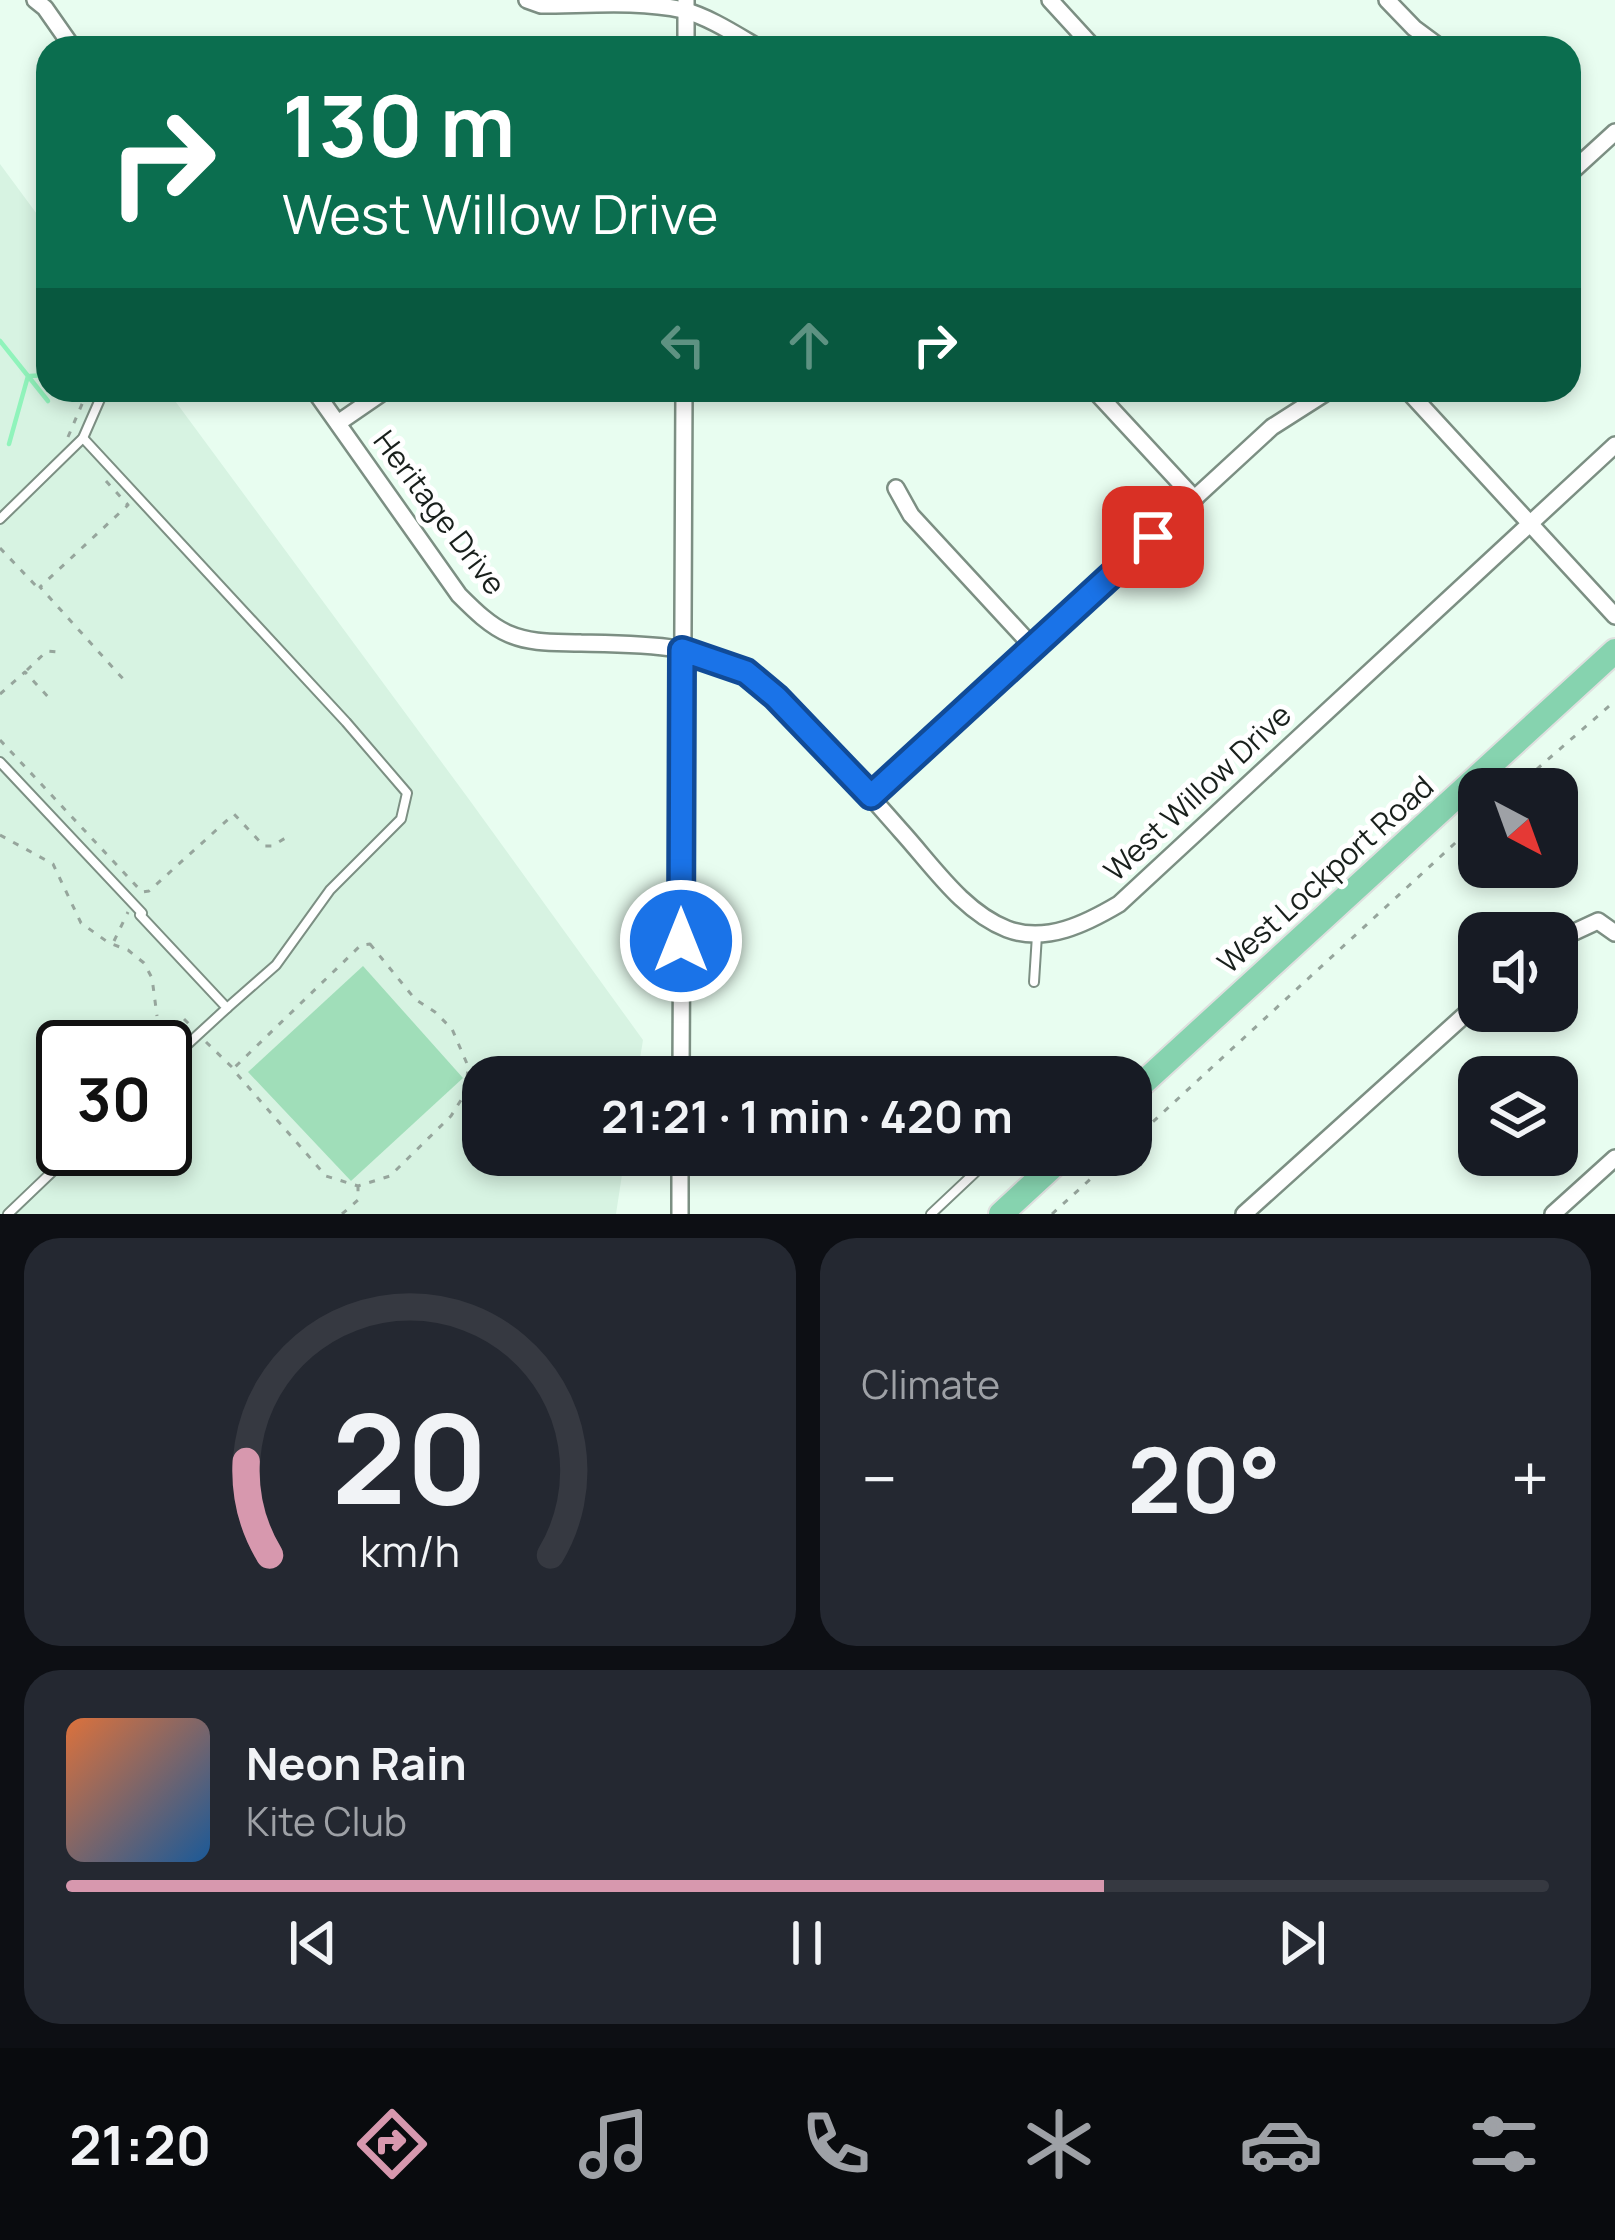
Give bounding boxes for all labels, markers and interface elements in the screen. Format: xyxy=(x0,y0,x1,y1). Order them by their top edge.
text: 130 m xyxy=(282,67,515,182)
icon: right xyxy=(84,84,240,240)
text: West Willow Drive xyxy=(282,176,718,250)
icon: left xyxy=(650,312,716,378)
icon: ahead xyxy=(776,312,842,378)
icon: right xyxy=(902,312,968,378)
street label: Heritage Drive xyxy=(365,421,516,603)
pin xyxy=(1102,486,1204,588)
icon: arrive xyxy=(1120,504,1186,570)
street label: West Willow Drive xyxy=(1094,694,1300,890)
street label: West Lockport Road xyxy=(1208,766,1442,982)
north arrow xyxy=(1458,768,1578,888)
map controls xyxy=(1458,768,1578,1176)
position arrow xyxy=(618,878,744,1004)
button: sound xyxy=(1458,912,1578,1032)
speed limit sign: 30 xyxy=(36,1020,192,1176)
button: layers xyxy=(1458,1056,1578,1176)
text: 21:21 · 1 min · 420 m xyxy=(601,1085,1013,1147)
text: Climate xyxy=(862,1357,1000,1411)
text: 20 xyxy=(332,1371,488,1541)
text: 20° xyxy=(1127,1417,1281,1540)
text: − xyxy=(862,1433,897,1523)
text: + xyxy=(1511,1433,1549,1523)
text: km/h xyxy=(360,1521,460,1580)
text: Neon Rain xyxy=(246,1732,467,1794)
text: Kite Club xyxy=(246,1794,407,1848)
icon: previous xyxy=(280,1910,346,1976)
icon: pause xyxy=(774,1910,840,1976)
icon: next xyxy=(1269,1910,1335,1976)
icon: directions xyxy=(350,2102,434,2186)
icon: music xyxy=(572,2102,656,2186)
icon: phone xyxy=(794,2102,878,2186)
icon: climate xyxy=(1017,2102,1101,2186)
icon: car xyxy=(1239,2102,1323,2186)
icon: filters xyxy=(1462,2102,1546,2186)
text: 21:20 xyxy=(69,2107,211,2181)

